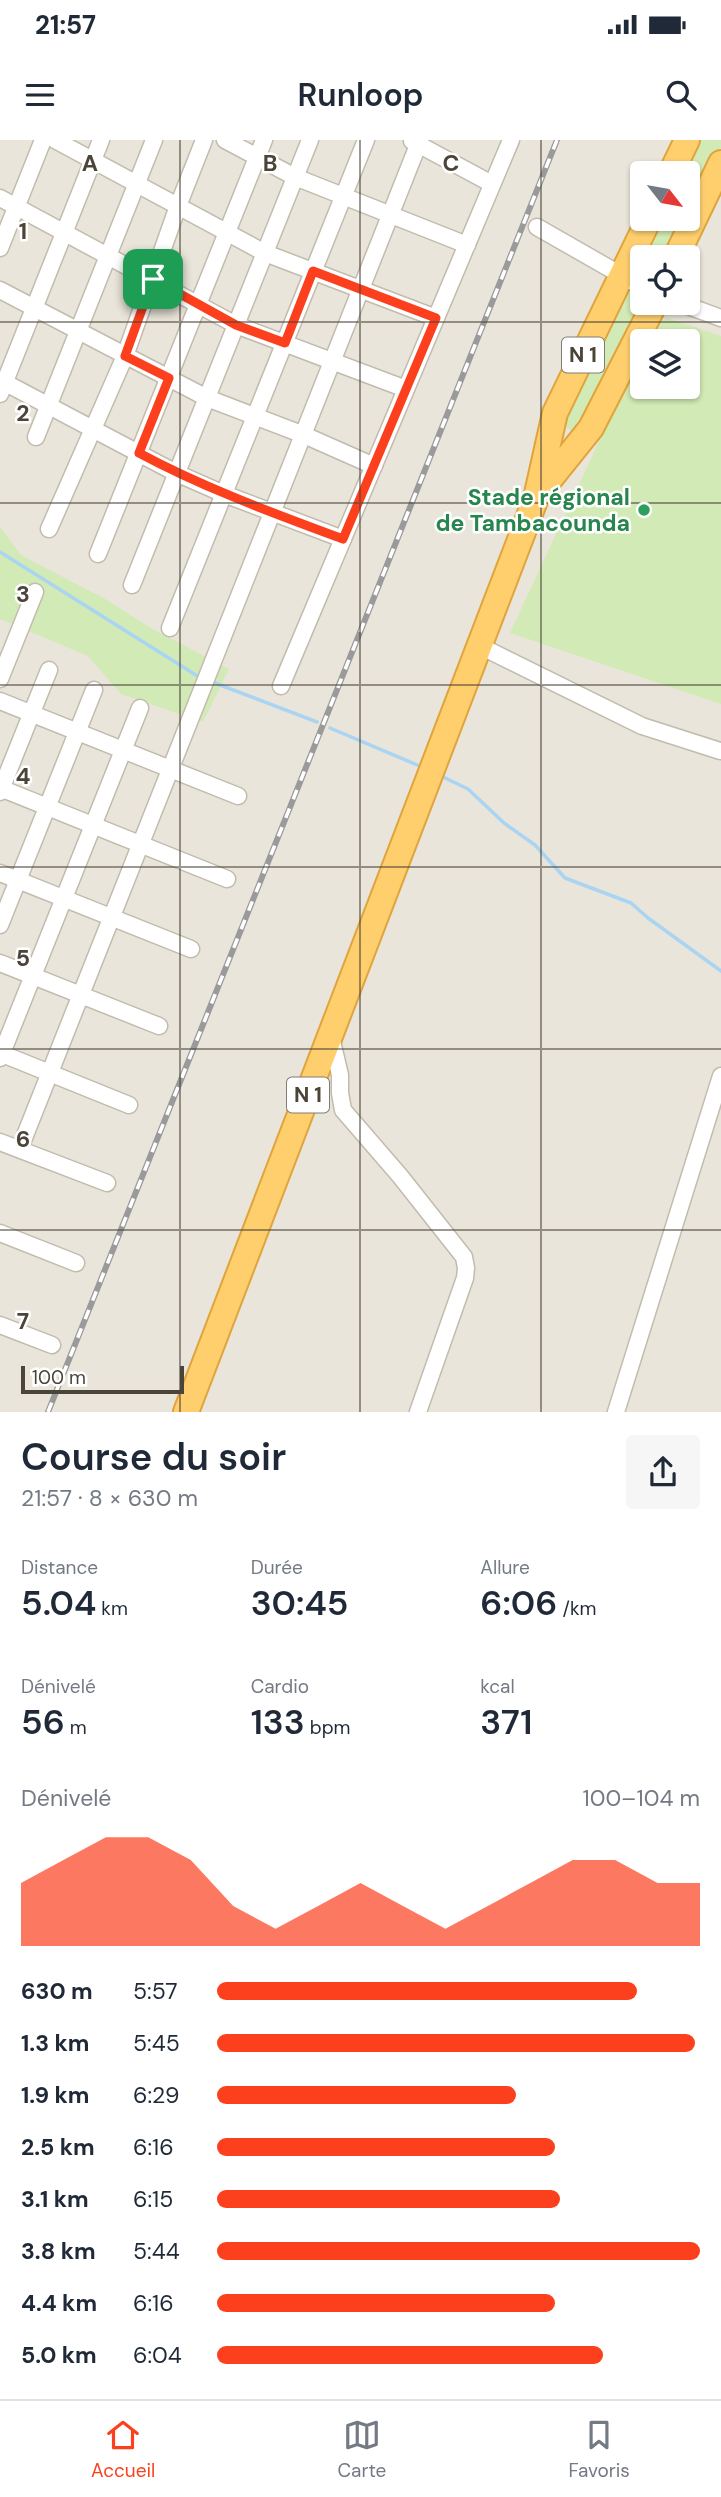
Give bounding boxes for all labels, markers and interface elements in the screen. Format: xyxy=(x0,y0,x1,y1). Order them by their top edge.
text: 21:57 xyxy=(35,8,96,42)
text: Runloop xyxy=(297,74,424,116)
icon: menu xyxy=(21,76,59,114)
icon: search xyxy=(662,76,700,114)
text: A xyxy=(82,148,98,178)
text: B xyxy=(263,148,277,178)
text: C xyxy=(443,148,459,178)
north arrow xyxy=(630,161,700,231)
map controls xyxy=(630,161,700,399)
text: 1 xyxy=(19,216,27,246)
button: locate xyxy=(630,245,700,315)
pin xyxy=(123,249,183,309)
icon: arrive xyxy=(134,260,172,298)
button: layers xyxy=(630,329,700,399)
road number: N 1 xyxy=(562,338,604,372)
text: 2 xyxy=(16,398,30,428)
place label: Stade régional de Tambacounda xyxy=(435,482,630,538)
marker: Stade régional de Tambacounda xyxy=(636,502,652,518)
text: 3 xyxy=(16,579,30,609)
text: 4 xyxy=(16,761,31,791)
text: 5 xyxy=(16,943,30,973)
road number: N 1 xyxy=(287,1077,329,1112)
text: 6 xyxy=(16,1124,30,1154)
text: 7 xyxy=(17,1306,29,1336)
scale bar xyxy=(21,1363,184,1395)
text: 100 m xyxy=(32,1365,86,1390)
text: Course du soir xyxy=(21,1432,286,1482)
button: share xyxy=(626,1435,700,1509)
text: 21:57 · 8 × 630 m xyxy=(21,1483,198,1513)
text: Distance xyxy=(21,1555,98,1580)
text: Durée xyxy=(251,1555,303,1580)
text: Allure xyxy=(480,1555,530,1580)
text: 5.04 xyxy=(21,1580,96,1626)
text: 30:45 xyxy=(251,1580,348,1626)
text: 6:06 xyxy=(480,1580,557,1626)
text: km xyxy=(96,1596,128,1621)
text: /km xyxy=(557,1596,596,1621)
text: Dénivelé xyxy=(21,1674,96,1699)
text: Cardio xyxy=(251,1674,309,1699)
text: kcal xyxy=(480,1674,515,1699)
text: 56 xyxy=(21,1699,65,1745)
text: 133 xyxy=(251,1699,305,1745)
text: 371 xyxy=(480,1699,532,1745)
text: m xyxy=(65,1715,87,1740)
text: bpm xyxy=(305,1715,351,1740)
text: Dénivelé xyxy=(21,1783,111,1813)
text: 100–104 m xyxy=(582,1783,700,1813)
text: 630 m xyxy=(21,1976,93,2006)
text: 5:57 xyxy=(133,1976,178,2006)
text: 1.3 km xyxy=(21,2028,89,2058)
text: 5:45 xyxy=(133,2028,180,2058)
text: 1.9 km xyxy=(21,2080,89,2110)
text: 6:29 xyxy=(133,2080,180,2110)
text: 2.5 km xyxy=(21,2132,95,2162)
text: 6:16 xyxy=(133,2132,174,2162)
text: 3.1 km xyxy=(21,2184,89,2214)
text: 6:15 xyxy=(133,2184,173,2214)
text: 3.8 km xyxy=(21,2236,96,2266)
text: 5:44 xyxy=(133,2236,180,2266)
text: 4.4 km xyxy=(21,2288,97,2318)
text: 6:16 xyxy=(133,2288,174,2318)
text: 5.0 km xyxy=(21,2340,97,2370)
text: 6:04 xyxy=(133,2340,182,2370)
tab: Accueil xyxy=(91,2416,155,2483)
tab: Carte xyxy=(337,2416,386,2483)
tab: Favoris xyxy=(568,2416,630,2483)

